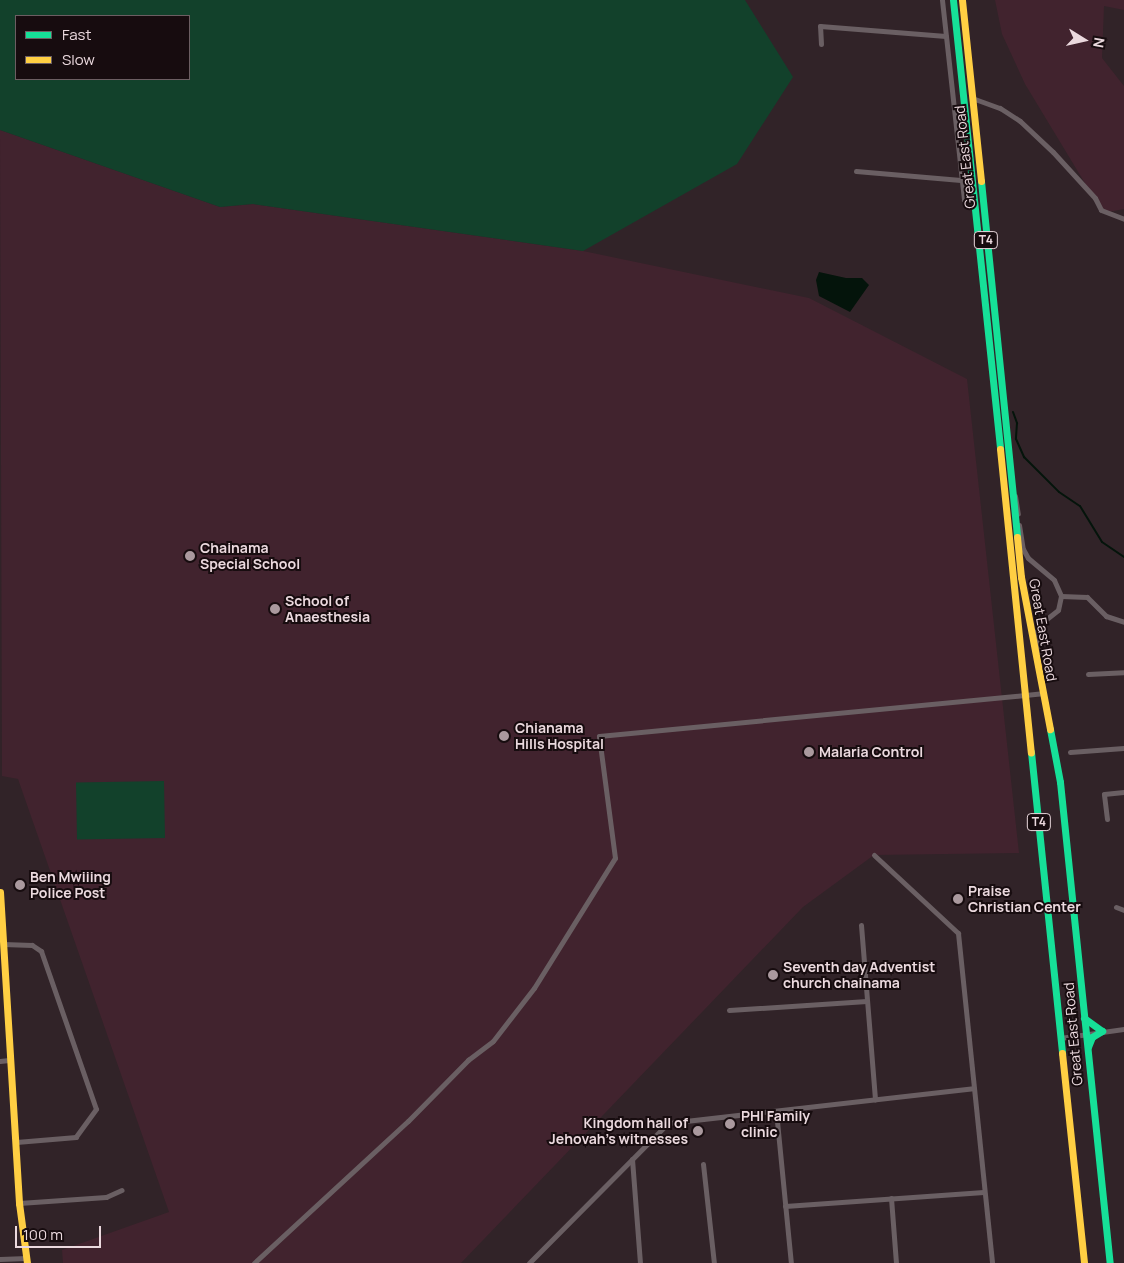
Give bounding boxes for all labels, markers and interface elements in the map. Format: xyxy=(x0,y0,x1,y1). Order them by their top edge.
legend xyxy=(15,15,190,80)
north arrow xyxy=(1059,15,1109,65)
text: Fast xyxy=(62,24,91,45)
text: N xyxy=(1089,36,1109,49)
text: Slow xyxy=(62,49,95,70)
street label: Great East Road xyxy=(951,105,979,209)
road number: T4 xyxy=(974,230,998,250)
place label: Chainama Special School xyxy=(200,540,300,572)
marker: Chainama Special School xyxy=(184,550,196,562)
street label: Great East Road xyxy=(1026,577,1060,683)
place label: School of Anaesthesia xyxy=(285,593,370,626)
marker: School of Anaesthesia xyxy=(269,603,281,615)
place label: Chianama Hills Hospital xyxy=(515,720,604,752)
marker: Chianama Hills Hospital xyxy=(497,729,511,743)
place label: Malaria Control xyxy=(819,744,923,760)
marker: Malaria Control xyxy=(803,746,815,758)
road number: T4 xyxy=(1026,812,1052,832)
place label: Ben Mwiiing Police Post xyxy=(30,869,111,902)
marker: Ben Mwiiing Police Post xyxy=(14,879,26,891)
place label: Praise Christian Center xyxy=(968,883,1081,916)
marker: Praise Christian Center xyxy=(952,893,964,905)
place label: Seventh day Adventist church chainama xyxy=(783,959,935,992)
marker: Seventh day Adventist church chainama xyxy=(767,969,779,981)
street label: Great East Road xyxy=(1060,982,1086,1086)
place label: PHI Family clinic xyxy=(741,1108,810,1140)
place label: Kingdom hall of Jehovah's witnesses xyxy=(549,1115,688,1148)
marker: PHI Family clinic xyxy=(723,1117,737,1131)
marker: Kingdom hall of Jehovah's witnesses xyxy=(692,1125,704,1137)
scale bar xyxy=(18,1216,104,1248)
text: 100 m xyxy=(23,1224,63,1245)

